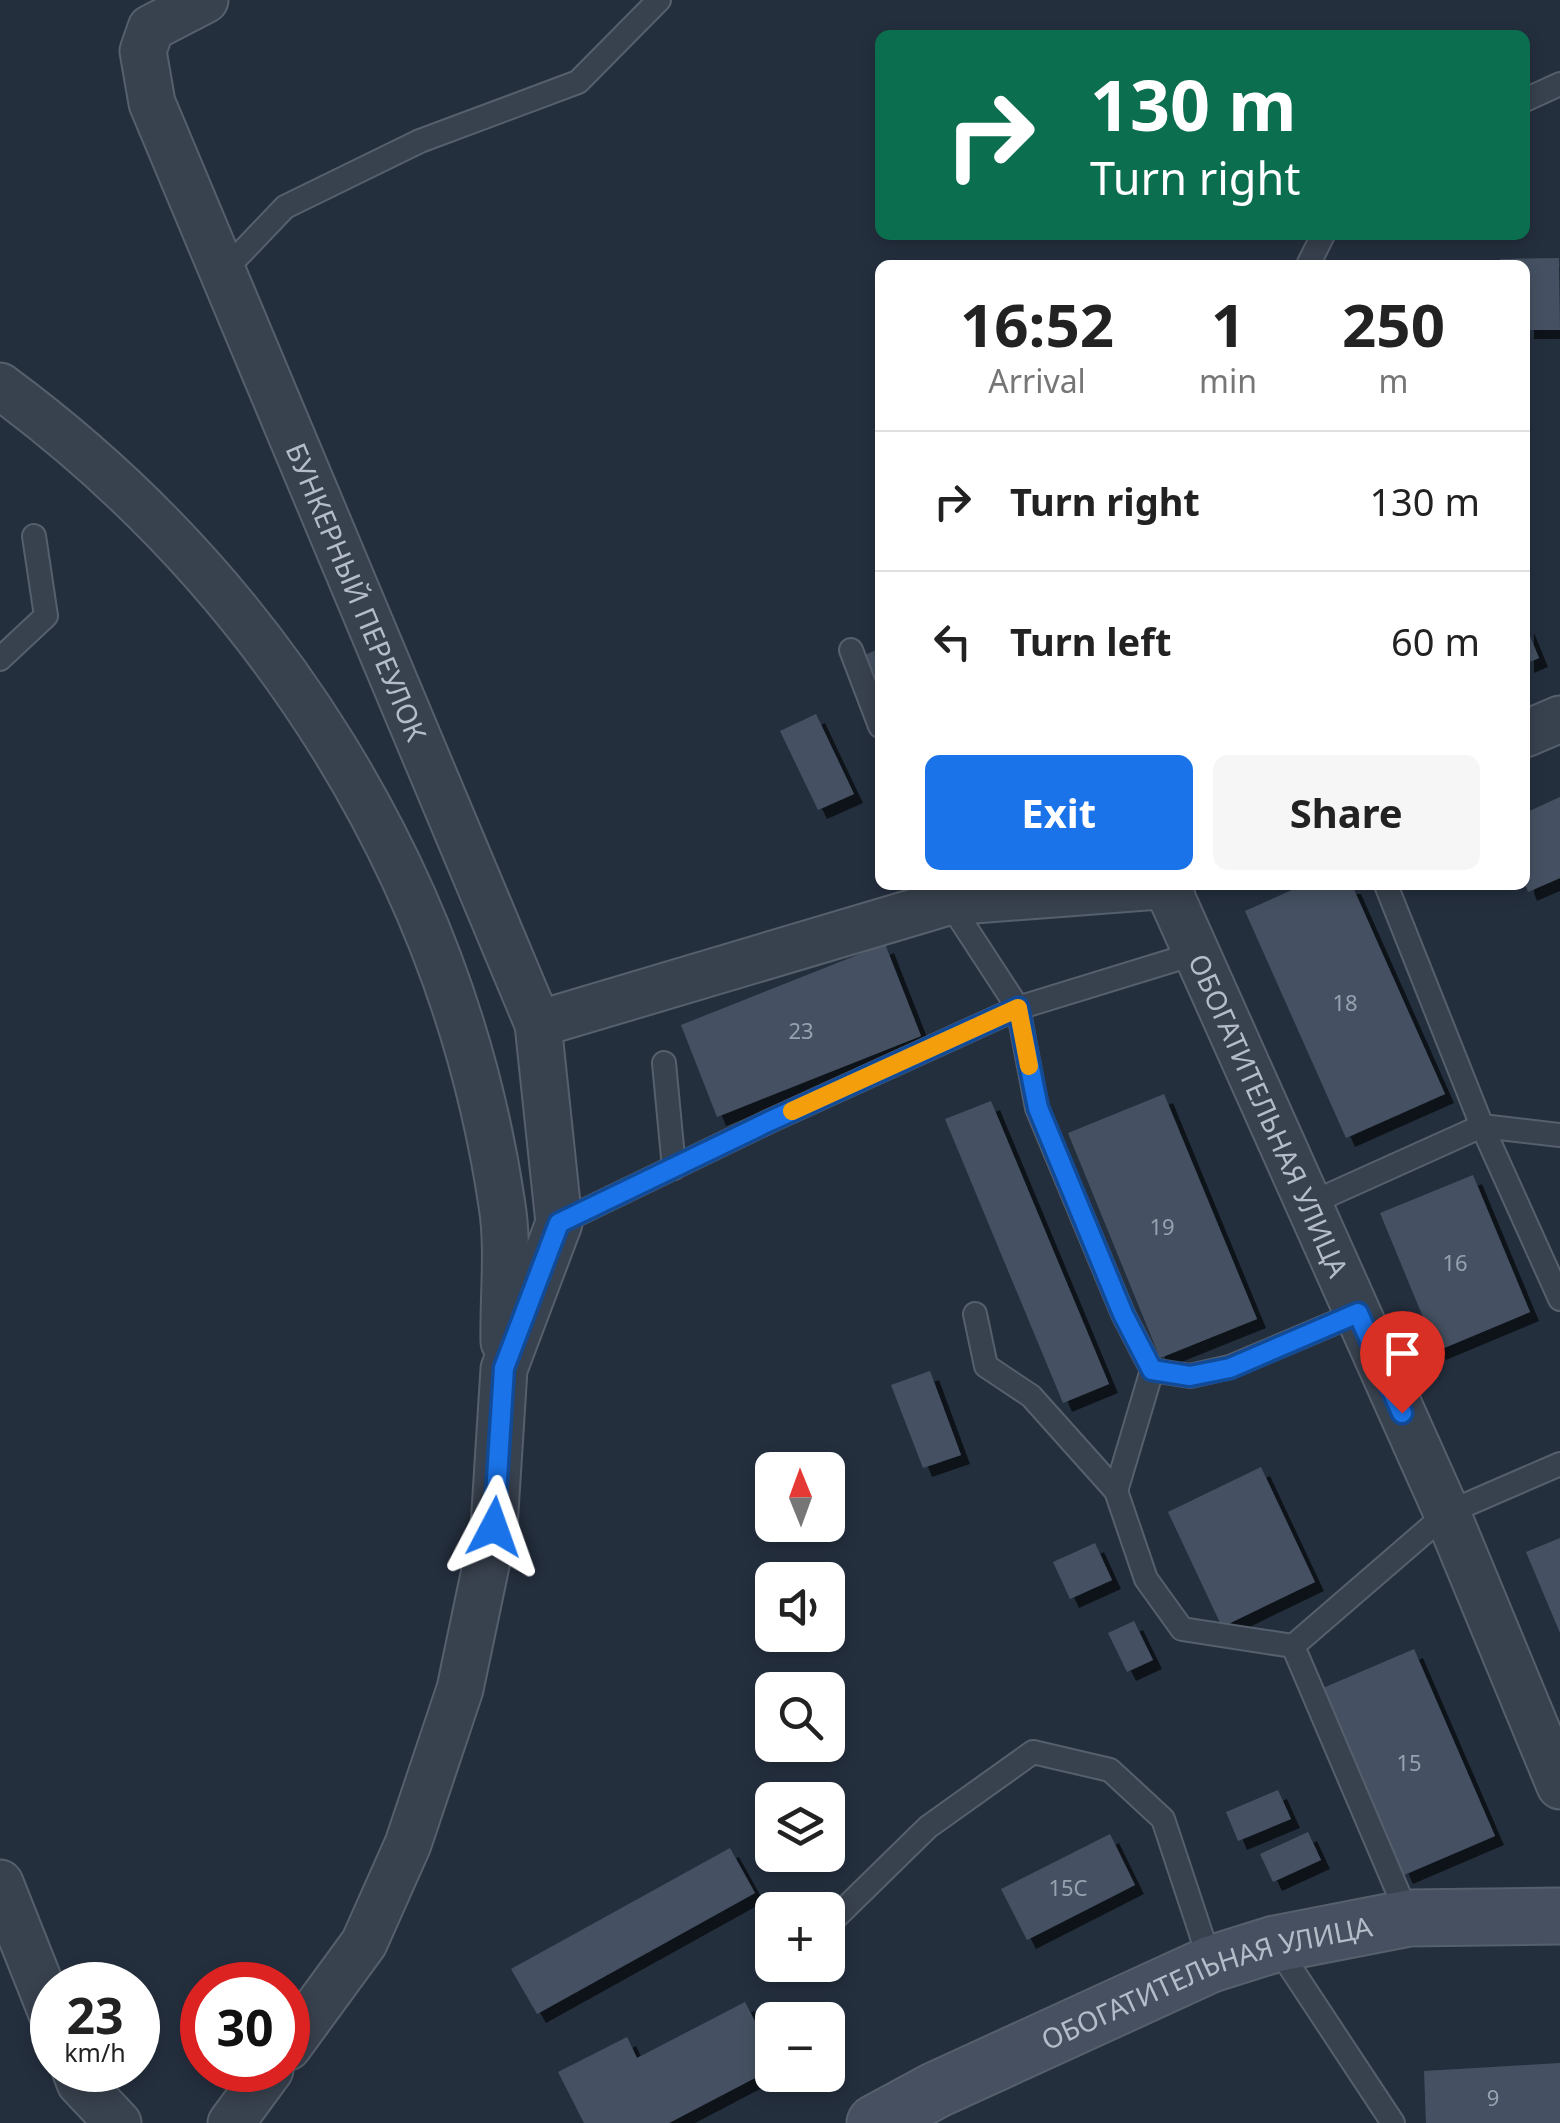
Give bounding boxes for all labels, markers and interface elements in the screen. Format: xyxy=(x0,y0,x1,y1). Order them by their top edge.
text: 130 m xyxy=(1090,56,1297,152)
icon: right xyxy=(925,70,1055,200)
text: Turn right xyxy=(1090,147,1301,208)
text: 16:52 xyxy=(960,283,1114,365)
text: 1 xyxy=(1211,283,1245,365)
text: 250 xyxy=(1342,283,1445,365)
text: Arrival xyxy=(988,359,1086,402)
text: min xyxy=(1199,359,1257,402)
text: m xyxy=(1379,359,1408,402)
street label: БУНКЕРНЫЙ ПЕРЕУЛОК xyxy=(277,437,436,747)
icon: right xyxy=(925,474,980,529)
text: Turn right xyxy=(1010,475,1200,527)
text: 130 m xyxy=(1369,475,1480,527)
icon: left xyxy=(925,614,980,669)
text: Turn left xyxy=(1010,615,1172,667)
text: 60 m xyxy=(1391,615,1480,667)
button: Exit xyxy=(925,755,1193,870)
button: Share xyxy=(1213,755,1480,870)
street label: ОБОГАТИТЕЛЬНАЯ УЛИЦА xyxy=(1180,948,1358,1283)
house number: 18 xyxy=(1332,987,1358,1017)
house number: 23 xyxy=(788,1015,814,1045)
house number: 19 xyxy=(1149,1211,1175,1241)
house number: 16 xyxy=(1442,1247,1468,1277)
pin xyxy=(1360,1311,1445,1414)
icon: arrive xyxy=(1375,1326,1430,1381)
north arrow xyxy=(755,1452,845,1542)
map controls xyxy=(755,1452,845,2092)
position arrow xyxy=(442,1475,546,1579)
button: sound xyxy=(755,1562,845,1652)
button: search xyxy=(755,1672,845,1762)
house number: 15 xyxy=(1396,1747,1422,1777)
button: layers xyxy=(755,1782,845,1872)
house number: 15С xyxy=(1048,1872,1088,1902)
button: + xyxy=(755,1892,845,1982)
street label: ОБОГАТИТЕЛЬНАЯ УЛИЦА xyxy=(1035,1907,1375,2058)
speed limit sign: 30 xyxy=(180,1962,310,2092)
text: 23 xyxy=(66,1981,124,2049)
button: − xyxy=(755,2002,845,2092)
text: km/h xyxy=(64,2035,126,2069)
house number: 9 xyxy=(1487,2082,1499,2112)

